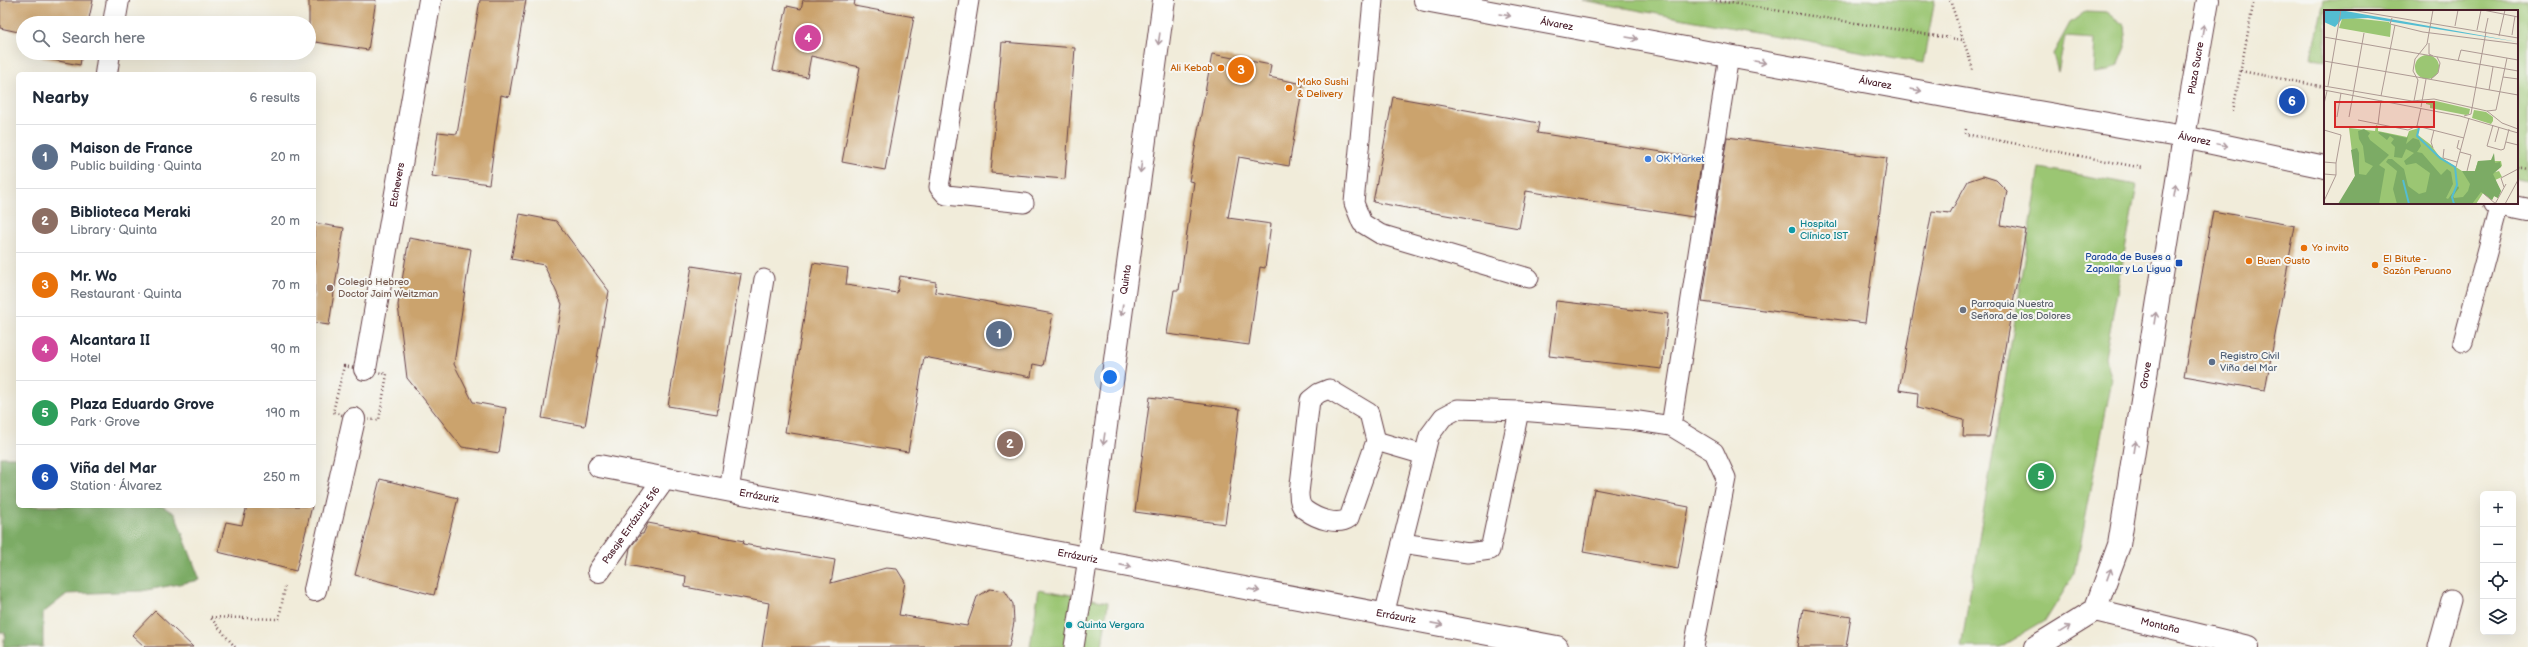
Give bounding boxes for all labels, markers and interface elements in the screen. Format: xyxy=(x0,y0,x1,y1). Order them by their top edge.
inset map xyxy=(2324,10,2518,204)
one-way arrow xyxy=(1498,11,1511,19)
street label: Álvarez xyxy=(1539,15,1574,33)
search box xyxy=(16,16,316,60)
pin: 4 xyxy=(795,23,821,53)
one-way arrow xyxy=(2199,24,2207,37)
icon: search xyxy=(30,27,52,49)
text: Search here xyxy=(62,29,145,48)
one-way arrow xyxy=(1155,32,1163,45)
one-way arrow xyxy=(1626,35,1639,43)
street label: Plaza Sucre xyxy=(2186,41,2207,95)
pin: 3 xyxy=(1228,55,1254,85)
one-way arrow xyxy=(1753,58,1766,66)
place label: Ali Kebab xyxy=(1170,62,1213,74)
marker: Ali Kebab xyxy=(1216,63,1226,73)
street label: Álvarez xyxy=(1858,74,1893,92)
place label: Mako Sushi & Delivery xyxy=(1297,76,1349,100)
marker: Mako Sushi & Delivery xyxy=(1284,83,1294,93)
pin: 6 xyxy=(2279,86,2305,116)
one-way arrow xyxy=(1909,87,1922,95)
text: Nearby xyxy=(32,88,89,108)
text: 6 results xyxy=(250,90,300,106)
street label: Álvarez xyxy=(2177,130,2212,149)
text: Maison de France xyxy=(70,139,193,158)
one-way arrow xyxy=(2216,142,2229,150)
text: 1 xyxy=(42,149,48,165)
text: 20 m xyxy=(270,149,300,165)
place label: OK Market xyxy=(1656,153,1704,165)
marker: OK Market xyxy=(1643,154,1653,164)
text: Public building · Quinta xyxy=(70,158,202,174)
street label: Etchevers xyxy=(388,161,407,208)
one-way arrow xyxy=(1137,161,1145,174)
one-way arrow xyxy=(2171,184,2179,197)
text: Biblioteca Meraki xyxy=(70,203,191,222)
text: 2 xyxy=(41,213,49,229)
text: 20 m xyxy=(270,213,300,229)
place label: Hospital Clínico IST xyxy=(1800,218,1848,242)
text: Library · Quinta xyxy=(70,222,157,238)
marker: Hospital Clínico IST xyxy=(1787,225,1797,235)
place label: Yo invito xyxy=(2311,242,2349,254)
marker: Yo invito xyxy=(2299,243,2309,253)
place label: Parada de Buses a Zapallar y La Ligua xyxy=(2085,251,2171,275)
place label: El Bitute - Sazón Peruano xyxy=(2383,253,2452,277)
place label: Buen Gusto xyxy=(2257,255,2310,267)
marker: Buen Gusto xyxy=(2244,256,2254,266)
marker: Parada de Buses a Zapallar y La Ligua xyxy=(2174,258,2184,268)
marker: El Bitute - Sazón Peruano xyxy=(2370,260,2380,270)
street label: Quinta xyxy=(1118,264,1134,295)
text: Mr. Wo xyxy=(70,267,117,286)
place label: Colegio Hebreo Doctor Jaim Weitzman xyxy=(338,276,439,300)
text: 3 xyxy=(41,277,49,293)
text: 70 m xyxy=(272,277,300,293)
marker: Colegio Hebreo Doctor Jaim Weitzman xyxy=(325,283,335,293)
text: Restaurant · Quinta xyxy=(70,286,182,302)
place label: Parroquia Nuestra Señora de los Dolores xyxy=(1971,298,2071,322)
one-way arrow xyxy=(1118,303,1126,316)
marker: Parroquia Nuestra Señora de los Dolores xyxy=(1958,305,1968,315)
one-way arrow xyxy=(2151,312,2159,325)
pin: 1 xyxy=(986,319,1012,349)
text: Alcantara II xyxy=(70,331,150,350)
text: 4 xyxy=(41,341,49,357)
text: 90 m xyxy=(271,341,300,357)
text: Hotel xyxy=(70,350,101,366)
place label: Registro Civil Viña del Mar xyxy=(2220,350,2279,374)
marker: Registro Civil Viña del Mar xyxy=(2207,357,2217,367)
street label: Grove xyxy=(2138,361,2154,390)
your location xyxy=(1100,367,1120,387)
text: Plaza Eduardo Grove xyxy=(70,395,214,414)
text: 5 xyxy=(41,405,49,421)
text: 190 m xyxy=(266,405,300,421)
text: Park · Grove xyxy=(70,414,140,430)
pin: 2 xyxy=(997,429,1023,459)
one-way arrow xyxy=(1100,432,1108,445)
one-way arrow xyxy=(2131,441,2139,454)
text: Viña del Mar xyxy=(70,459,157,478)
pin: 5 xyxy=(2028,461,2054,491)
text: 6 xyxy=(41,469,49,485)
text: 250 m xyxy=(263,469,300,485)
text: Station · Álvarez xyxy=(70,478,162,494)
street label: Pasaje Errázuriz 516 xyxy=(600,484,663,566)
street label: Errázuriz xyxy=(738,487,780,506)
map controls xyxy=(2480,491,2516,635)
button: + xyxy=(2480,491,2516,527)
button: − xyxy=(2480,527,2516,563)
street label: Errázuriz xyxy=(1057,547,1099,566)
one-way arrow xyxy=(1119,562,1132,570)
button: locate xyxy=(2480,563,2516,599)
one-way arrow xyxy=(2105,568,2113,580)
one-way arrow xyxy=(1247,586,1260,594)
button: layers xyxy=(2480,599,2516,635)
street label: Errázuriz xyxy=(1375,607,1417,626)
street label: Montaña xyxy=(2139,615,2181,636)
place label: Quinta Vergara xyxy=(1077,619,1145,631)
marker: Quinta Vergara xyxy=(1064,620,1074,630)
one-way arrow xyxy=(1430,621,1443,629)
one-way arrow xyxy=(2059,624,2071,632)

